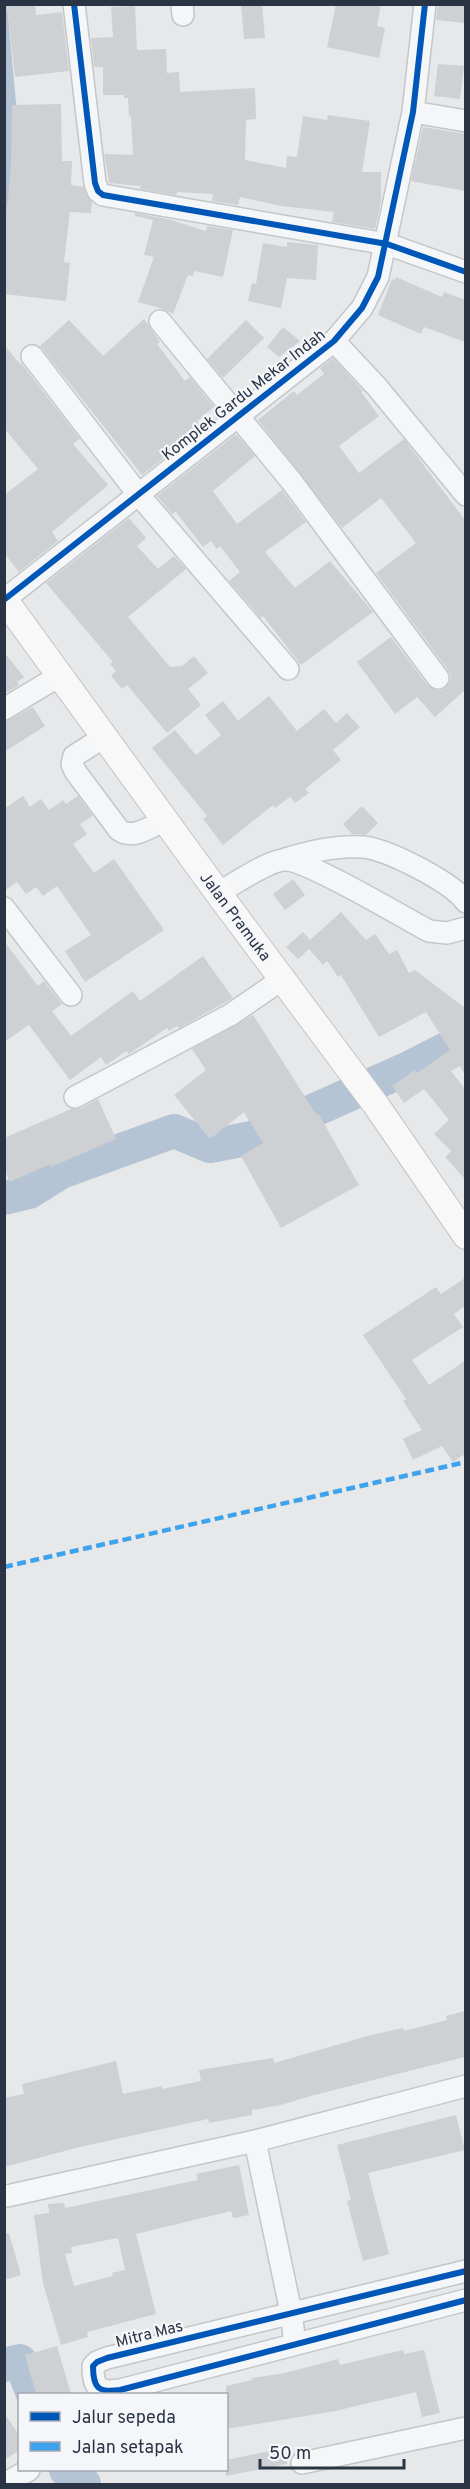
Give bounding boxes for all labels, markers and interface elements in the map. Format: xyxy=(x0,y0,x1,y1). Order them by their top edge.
street label: Komplek Gardu Mekar Indah xyxy=(158,325,330,466)
street label: Jalan Pramuka xyxy=(194,869,274,966)
street label: Mitra Mas xyxy=(114,2317,185,2353)
legend xyxy=(18,2393,228,2471)
text: Jalur sepeda xyxy=(72,2407,176,2430)
scale bar xyxy=(260,2432,404,2470)
text: Jalan setapak xyxy=(72,2437,184,2460)
text: 50 m xyxy=(269,2443,311,2466)

